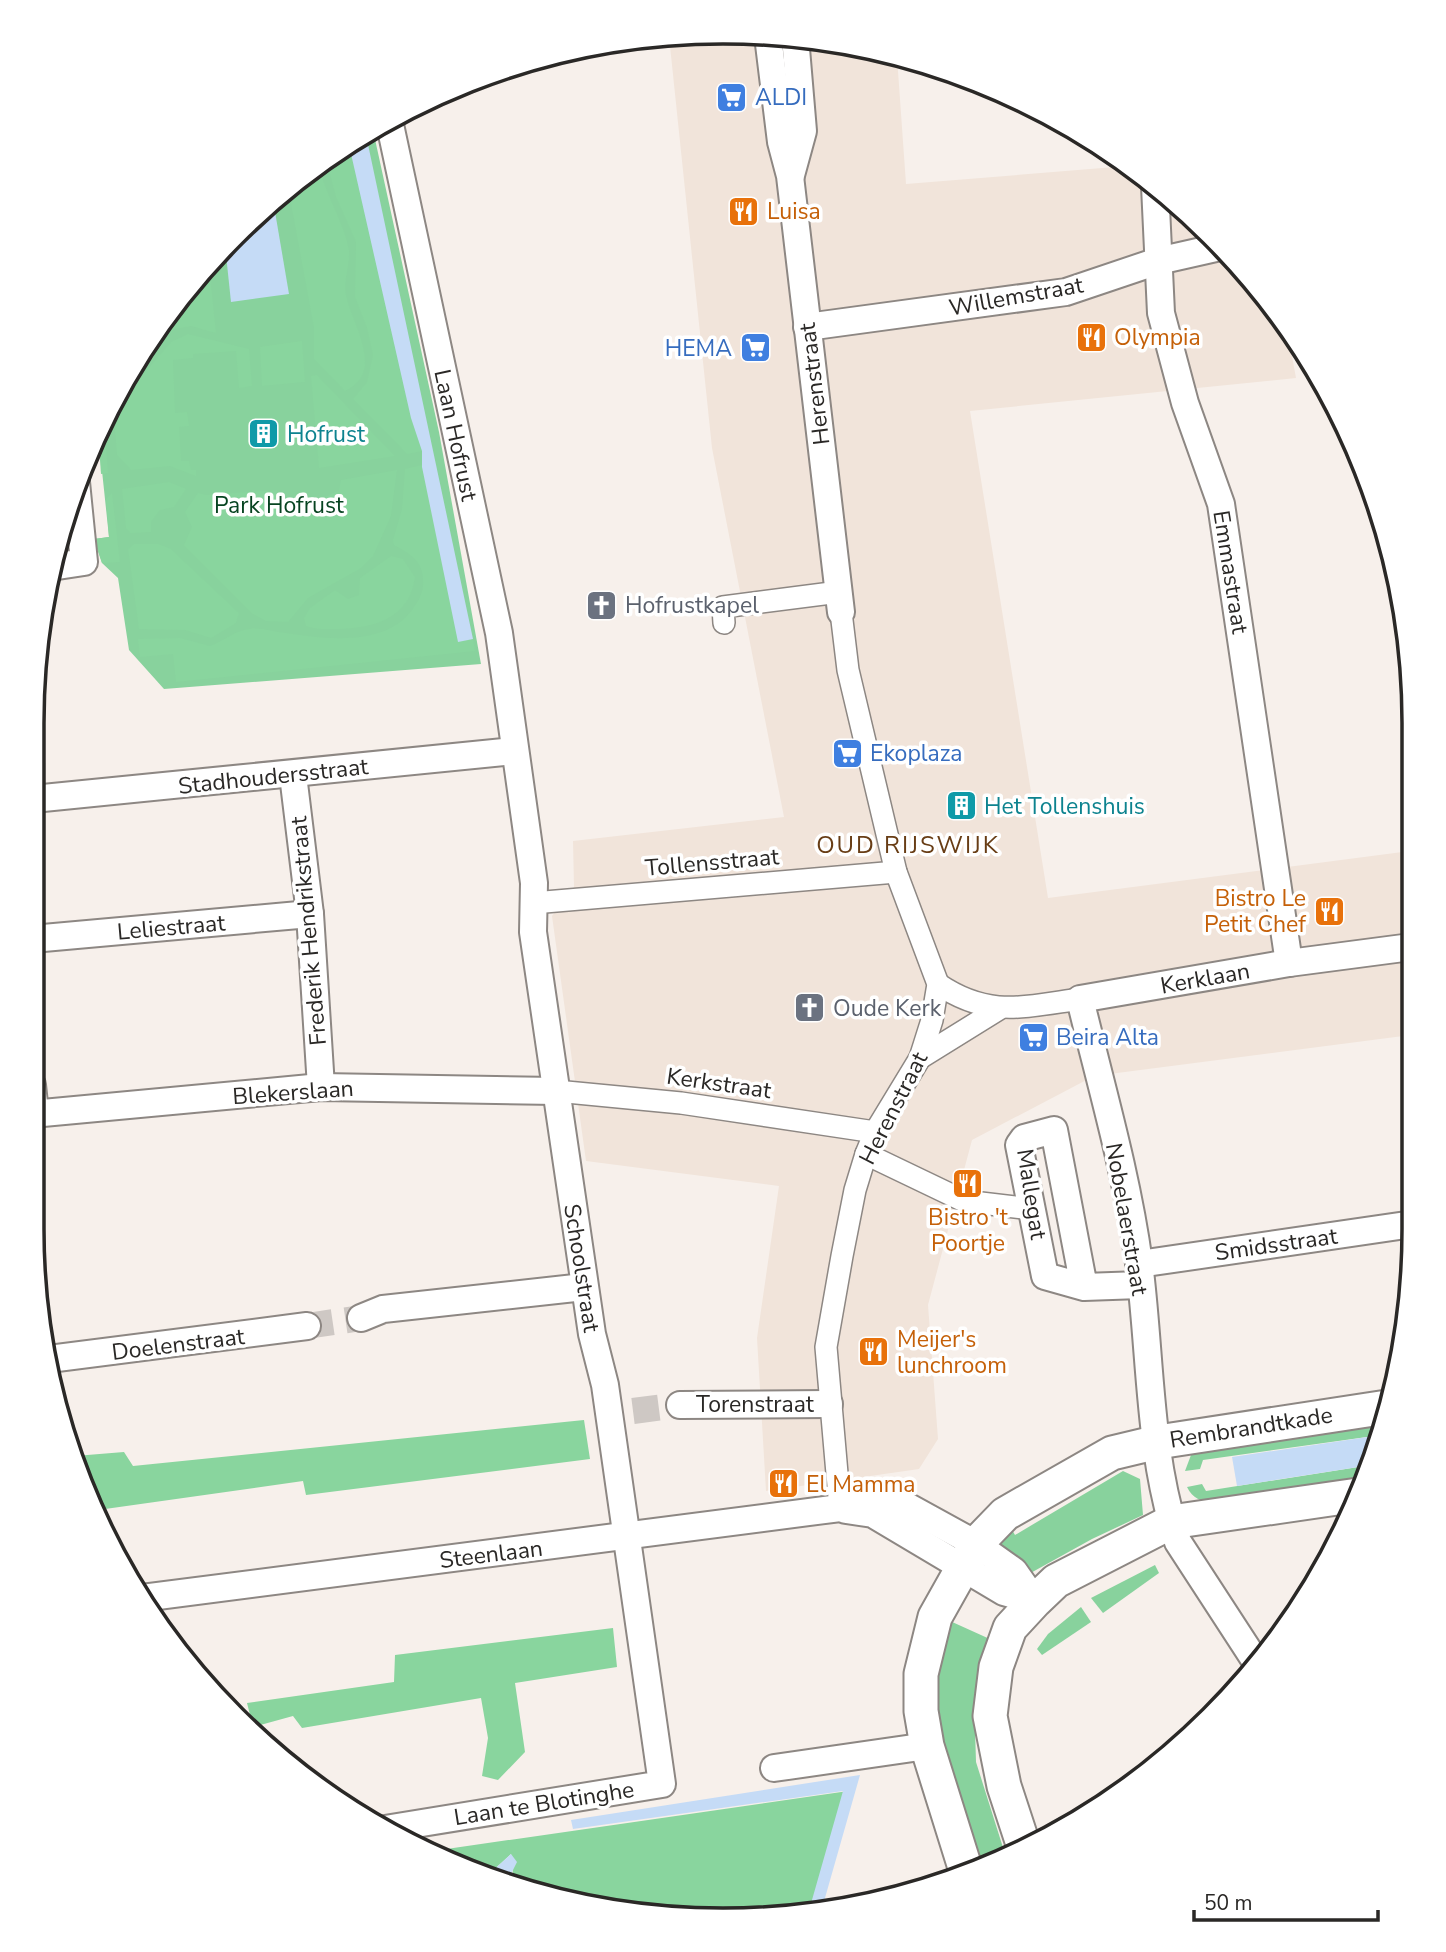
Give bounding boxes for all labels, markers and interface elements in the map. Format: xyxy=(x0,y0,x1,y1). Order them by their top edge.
supermarket icon: ALDI xyxy=(715,80,749,114)
place label: ALDI xyxy=(755,82,807,113)
restaurant icon: Luisa xyxy=(727,194,761,228)
place label: Luisa xyxy=(767,196,821,227)
street label: Willemstraat xyxy=(947,269,1086,324)
street label: Herenstraat xyxy=(792,320,837,447)
restaurant icon: Olympia xyxy=(1074,320,1108,354)
place label: Olympia xyxy=(1114,322,1201,353)
supermarket icon: HEMA xyxy=(738,331,772,365)
place label: HEMA xyxy=(665,333,732,364)
street label: Laan Hofrust xyxy=(426,366,485,505)
building icon: Hofrust xyxy=(247,417,281,451)
place label: Hofrust xyxy=(287,419,366,450)
park label: Park Hofrust xyxy=(214,490,345,521)
street label: Emmastraat xyxy=(1205,508,1256,637)
church icon: Hofrustkapel xyxy=(585,588,619,622)
place label: Hofrustkapel xyxy=(625,590,759,621)
supermarket icon: Ekoplaza xyxy=(830,736,864,770)
place label: Ekoplaza xyxy=(870,738,963,769)
street label: Stadhoudersstraat xyxy=(177,751,371,802)
building icon: Het Tollenshuis xyxy=(944,789,978,823)
place label: Het Tollenshuis xyxy=(984,791,1145,822)
street label: Frederik Hendrikstraat xyxy=(283,814,334,1047)
district label: OUD RIJSWIJK xyxy=(816,829,1000,861)
street label: Tollensstraat xyxy=(644,841,781,884)
place label: Bistro Le Petit Chef xyxy=(1204,883,1306,940)
restaurant icon: Bistro Le Petit Chef xyxy=(1312,894,1346,928)
street label: Leliestraat xyxy=(116,907,227,948)
street label: Kerklaan xyxy=(1158,955,1252,1002)
church icon: Oude Kerk xyxy=(793,991,827,1025)
place label: Oude Kerk xyxy=(833,993,942,1024)
supermarket icon: Beira Alta xyxy=(1016,1020,1050,1054)
place label: Beira Alta xyxy=(1056,1022,1159,1053)
street label: Herenstraat xyxy=(852,1046,936,1170)
street label: Kerkstraat xyxy=(665,1061,774,1106)
street label: Blekerslaan xyxy=(231,1073,355,1112)
street label: Nobelaerstraat xyxy=(1098,1140,1155,1299)
street label: Mallegat xyxy=(1009,1147,1054,1243)
restaurant icon: Bistro 't Poortje xyxy=(951,1166,985,1200)
street label: Schoolstraat xyxy=(556,1202,607,1335)
place label: Bistro 't Poortje xyxy=(928,1202,1009,1259)
street label: Smidsstraat xyxy=(1213,1220,1340,1268)
street label: Doelenstraat xyxy=(110,1321,247,1368)
place label: Meijer's lunchroom xyxy=(897,1324,1007,1381)
restaurant icon: Meijer's lunchroom xyxy=(857,1335,891,1369)
street label: Torenstraat xyxy=(696,1389,815,1420)
street label: Rembrandtkade xyxy=(1167,1399,1335,1456)
restaurant icon: El Mamma xyxy=(766,1467,800,1501)
place label: El Mamma xyxy=(806,1469,916,1500)
street label: Steenlaan xyxy=(438,1533,544,1576)
street label: Laan te Blotinghe xyxy=(452,1774,636,1833)
scale bar xyxy=(1194,1878,1378,1922)
text: 50 m xyxy=(1204,1889,1253,1917)

